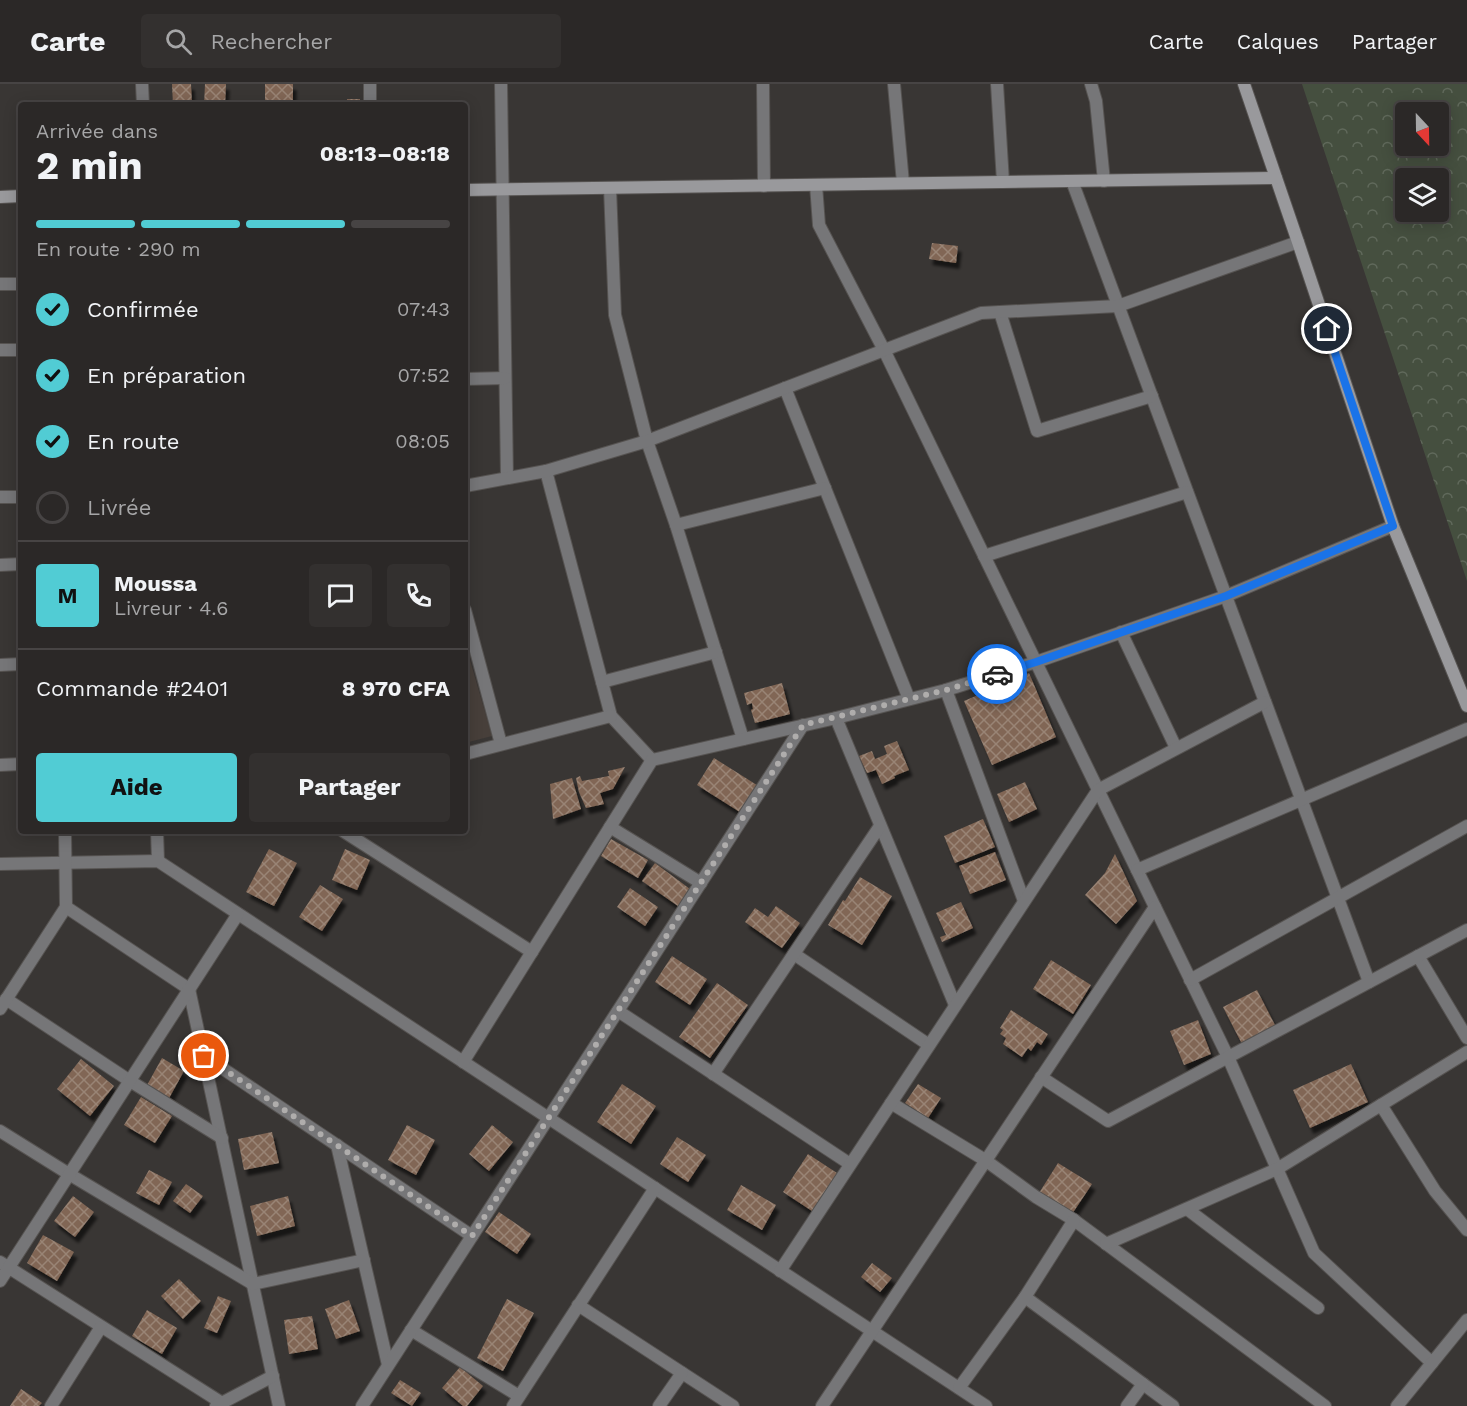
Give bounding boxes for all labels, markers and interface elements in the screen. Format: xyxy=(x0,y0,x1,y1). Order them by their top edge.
search box xyxy=(141,14,561,68)
text: Carte xyxy=(30,25,105,58)
icon: search xyxy=(162,25,195,58)
text: Rechercher xyxy=(210,29,332,54)
text: Carte xyxy=(1149,29,1204,54)
text: Calques xyxy=(1237,29,1319,54)
text: Partager xyxy=(1352,29,1437,54)
north arrow xyxy=(1395,102,1449,156)
map controls xyxy=(1395,102,1449,222)
text: Arrivée dans xyxy=(36,119,158,143)
text: 08:13–08:18 xyxy=(320,141,450,166)
text: 2 min xyxy=(36,143,143,188)
button: layers xyxy=(1395,168,1449,222)
text: En route · 290 m xyxy=(36,237,201,261)
icon: check xyxy=(36,293,69,326)
text: Confirmée xyxy=(87,297,199,322)
text: 07:43 xyxy=(397,297,450,321)
pin xyxy=(1301,303,1352,354)
icon: home xyxy=(1310,312,1343,345)
icon: check xyxy=(36,359,69,392)
text: En préparation xyxy=(87,363,246,388)
text: 07:52 xyxy=(398,363,450,387)
icon: check xyxy=(36,425,69,458)
text: En route xyxy=(87,429,179,454)
text: 08:05 xyxy=(395,429,450,453)
text: Livrée xyxy=(87,495,151,520)
button: chat xyxy=(309,564,372,627)
button: phone xyxy=(387,564,450,627)
text: Moussa xyxy=(114,571,197,596)
text: M xyxy=(57,583,78,608)
text: Livreur · 4.6 xyxy=(114,596,228,620)
courier xyxy=(967,644,1027,704)
icon: car xyxy=(981,658,1014,691)
text: Commande #2401 xyxy=(36,676,228,701)
text: 8 970 CFA xyxy=(342,676,450,701)
button: Aide xyxy=(36,753,237,822)
button: Partager xyxy=(249,753,450,822)
pin xyxy=(178,1030,229,1081)
icon: bag xyxy=(187,1039,220,1072)

